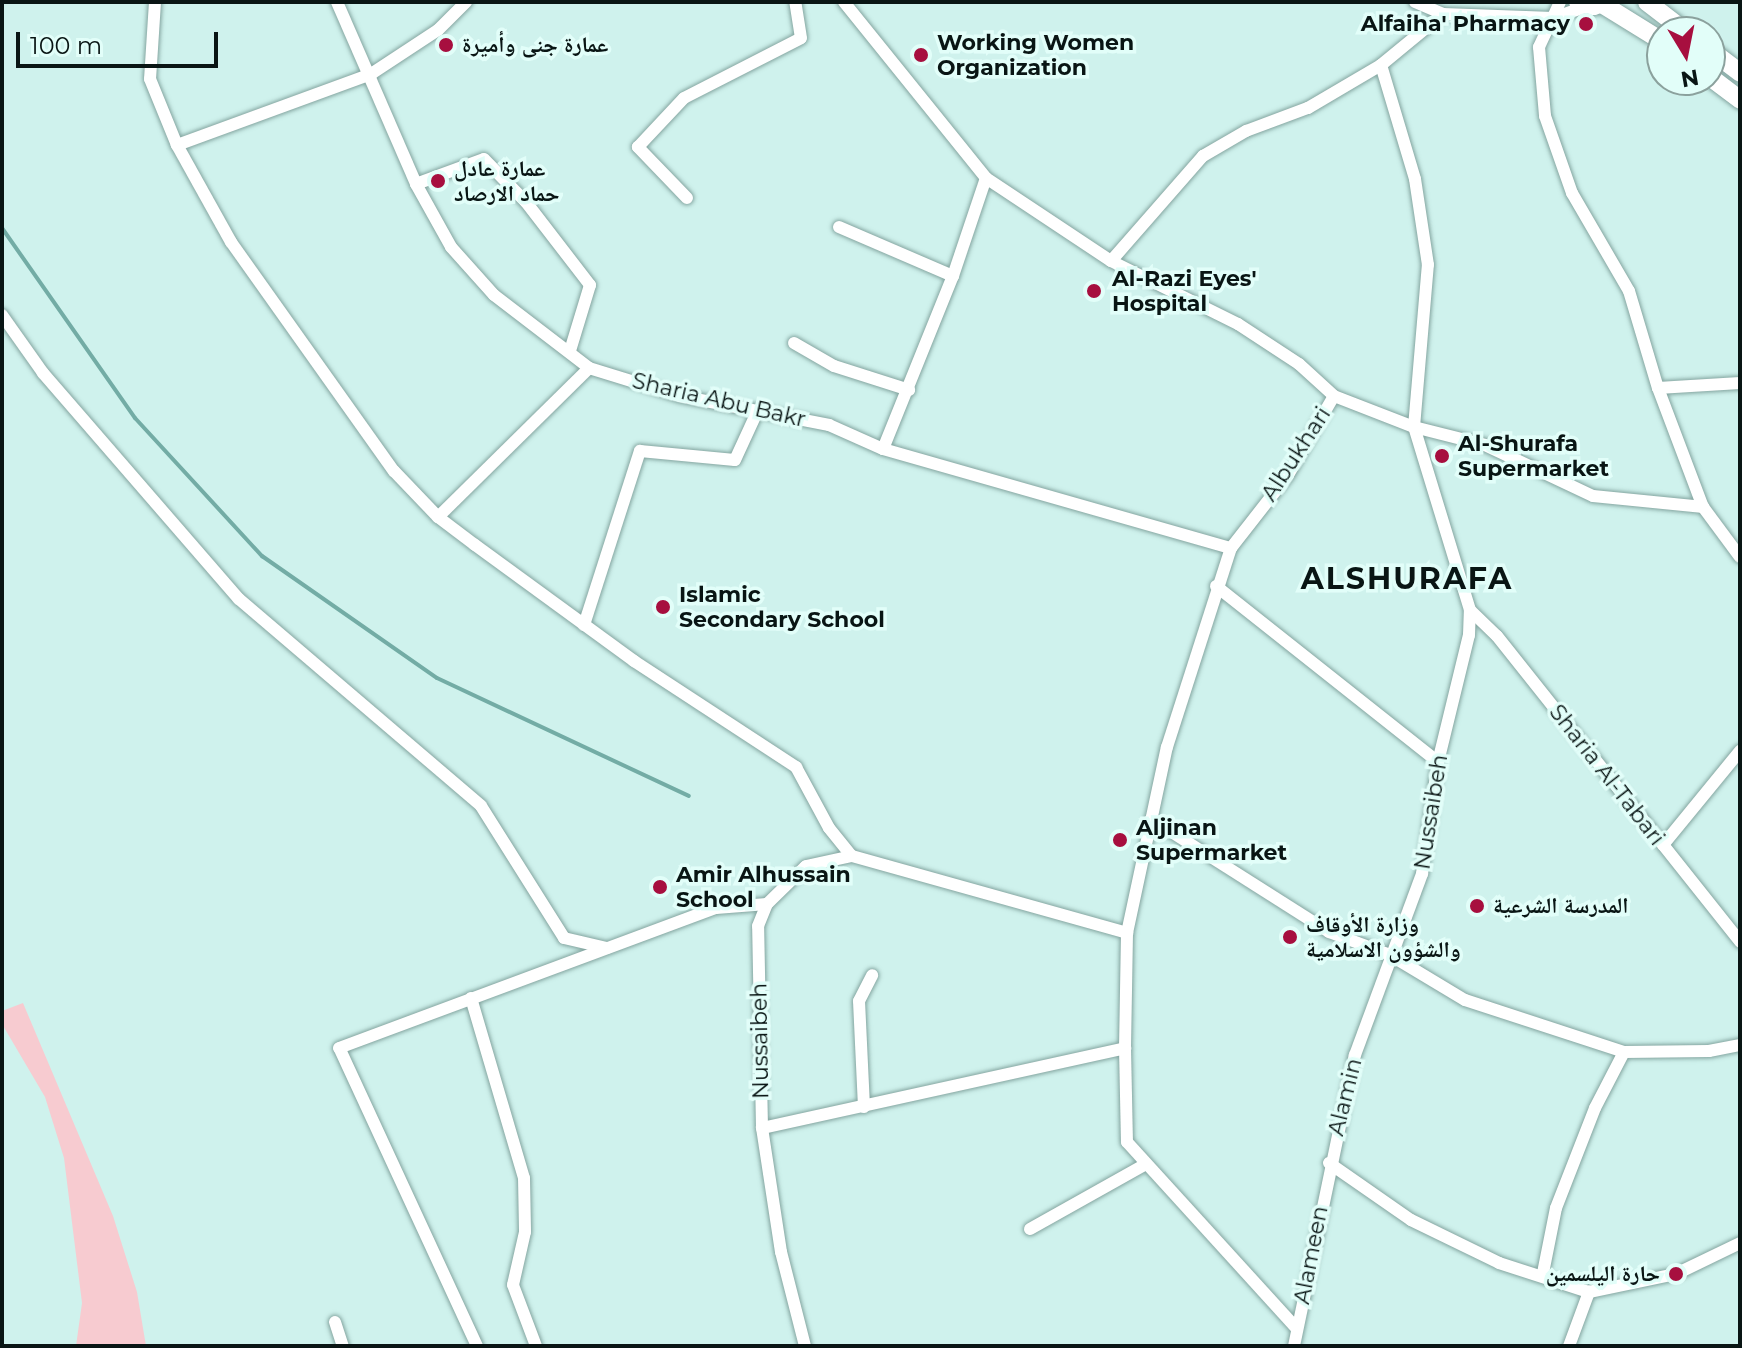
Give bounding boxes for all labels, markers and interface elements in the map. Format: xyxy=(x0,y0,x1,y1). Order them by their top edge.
place label: Alfaiha' Pharmacy xyxy=(1361,11,1570,37)
marker: Alfaiha' Pharmacy xyxy=(1577,15,1595,33)
scale bar xyxy=(20,16,222,66)
north arrow xyxy=(1646,16,1726,96)
place label: Working Women Organization xyxy=(937,29,1134,80)
text: 100 m xyxy=(30,31,102,60)
place label: عمارة جنى وأميرة xyxy=(462,32,608,58)
marker: عمارة جنى وأميرة xyxy=(437,36,455,54)
marker: Working Women Organization xyxy=(912,46,930,64)
text: N xyxy=(1679,63,1701,93)
place label: عمارة عادل حماد الارصاد xyxy=(454,155,559,206)
marker: عمارة عادل حماد الارصاد xyxy=(429,172,447,190)
place label: Al-Razi Eyes' Hospital xyxy=(1112,265,1257,316)
marker: Al-Razi Eyes' Hospital xyxy=(1083,280,1105,302)
street label: Sharia Abu Bakr xyxy=(630,367,808,433)
street label: Albukhari xyxy=(1256,402,1336,506)
place label: Al-Shurafa Supermarket xyxy=(1458,430,1609,482)
marker: Al-Shurafa Supermarket xyxy=(1433,447,1451,465)
district label: ALSHURAFA xyxy=(1301,561,1513,597)
place label: Islamic Secondary School xyxy=(679,581,885,632)
marker: Islamic Secondary School xyxy=(654,598,672,616)
street label: Sharia Al-Tabari xyxy=(1544,699,1670,851)
street label: Nussaibeh xyxy=(1409,753,1453,871)
place label: Aljinan Supermarket xyxy=(1136,814,1287,866)
marker: Aljinan Supermarket xyxy=(1111,831,1129,849)
place label: Amir Alhussain School xyxy=(676,861,851,912)
marker: Amir Alhussain School xyxy=(651,878,669,896)
place label: المدرسة الشرعية xyxy=(1493,893,1629,919)
marker: المدرسة الشرعية xyxy=(1468,897,1486,915)
place label: وزارة الأوقاف والشؤون الاسلامية xyxy=(1306,911,1461,962)
marker: وزارة الأوقاف والشؤون الاسلامية xyxy=(1281,928,1299,946)
street label: Nussaibeh xyxy=(746,983,774,1099)
street label: Alamin xyxy=(1323,1056,1367,1138)
street label: Alameen xyxy=(1289,1204,1333,1306)
place label: حارة اليلسمين xyxy=(1546,1261,1660,1287)
marker: حارة اليلسمين xyxy=(1667,1265,1685,1283)

